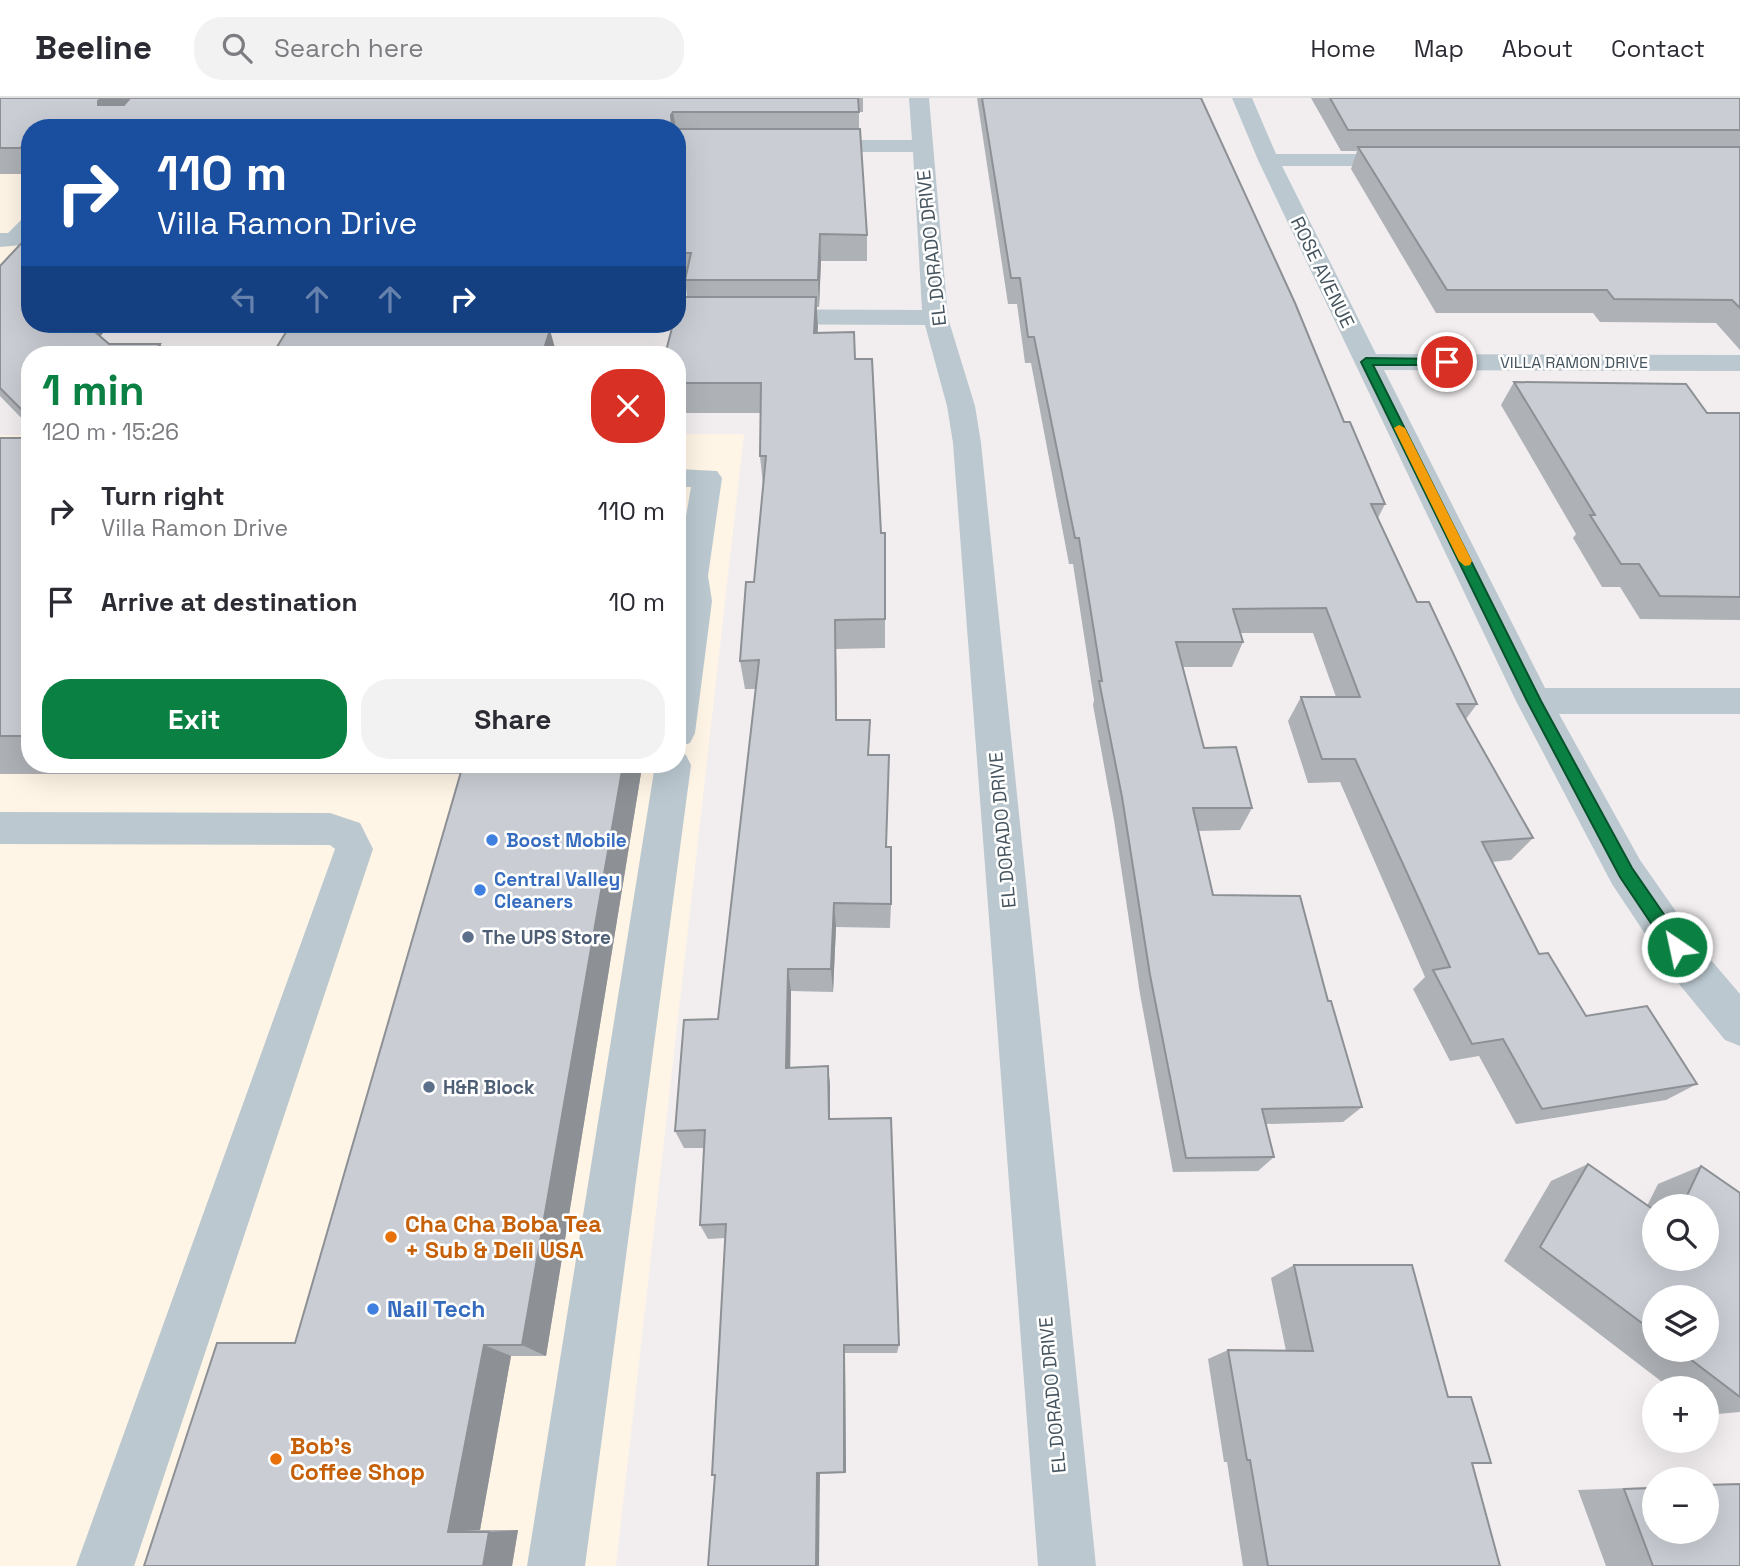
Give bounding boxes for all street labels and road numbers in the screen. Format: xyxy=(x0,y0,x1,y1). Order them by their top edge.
street label: EL DORADO DRIVE xyxy=(911,169,952,327)
street label: ROSE AVENUE xyxy=(1285,212,1360,332)
street label: VILLA RAMON DRIVE xyxy=(1500,352,1648,373)
street label: EL DORADO DRIVE xyxy=(983,751,1022,909)
street label: EL DORADO DRIVE xyxy=(1033,1316,1072,1474)

